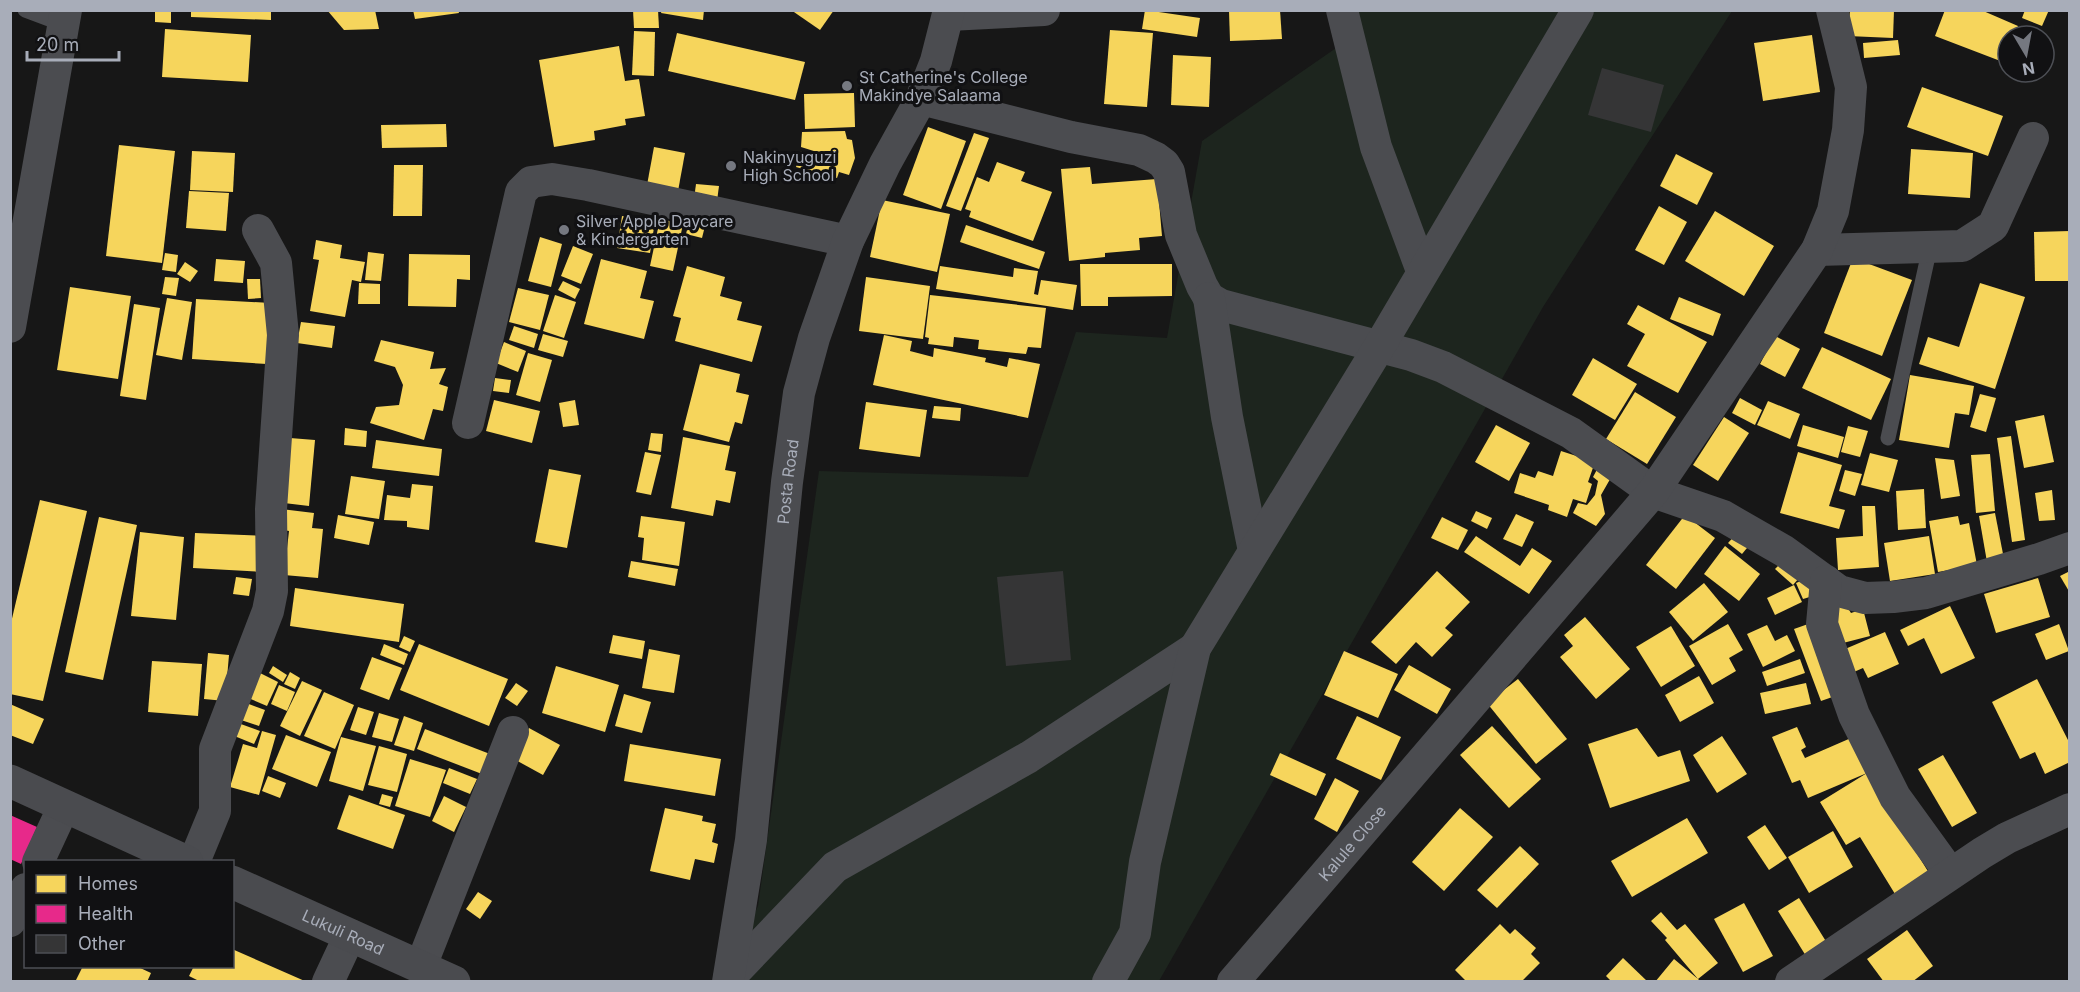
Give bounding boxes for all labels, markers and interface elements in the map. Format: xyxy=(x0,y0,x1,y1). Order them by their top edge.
scale bar xyxy=(27,24,118,62)
north arrow xyxy=(1996,24,2056,84)
text: 20 m xyxy=(36,34,79,55)
text: N xyxy=(2021,58,2036,80)
place label: St Catherine's College Makindye Salaama xyxy=(859,67,1028,105)
marker: St Catherine's College Makindye Salaama xyxy=(840,79,854,93)
place label: Nakinyuguzi High School xyxy=(743,147,836,185)
marker: Nakinyuguzi High School xyxy=(724,159,738,173)
place label: Silver Apple Daycare & Kindergarten xyxy=(576,211,733,249)
marker: Silver Apple Daycare & Kindergarten xyxy=(557,223,571,237)
street label: Posta Road xyxy=(773,438,803,525)
street label: Kalule Close xyxy=(1314,801,1390,885)
legend xyxy=(24,860,234,968)
text: Homes xyxy=(78,873,138,894)
text: Health xyxy=(78,903,133,924)
street label: Lukuli Road xyxy=(299,905,387,959)
text: Other xyxy=(78,933,126,954)

